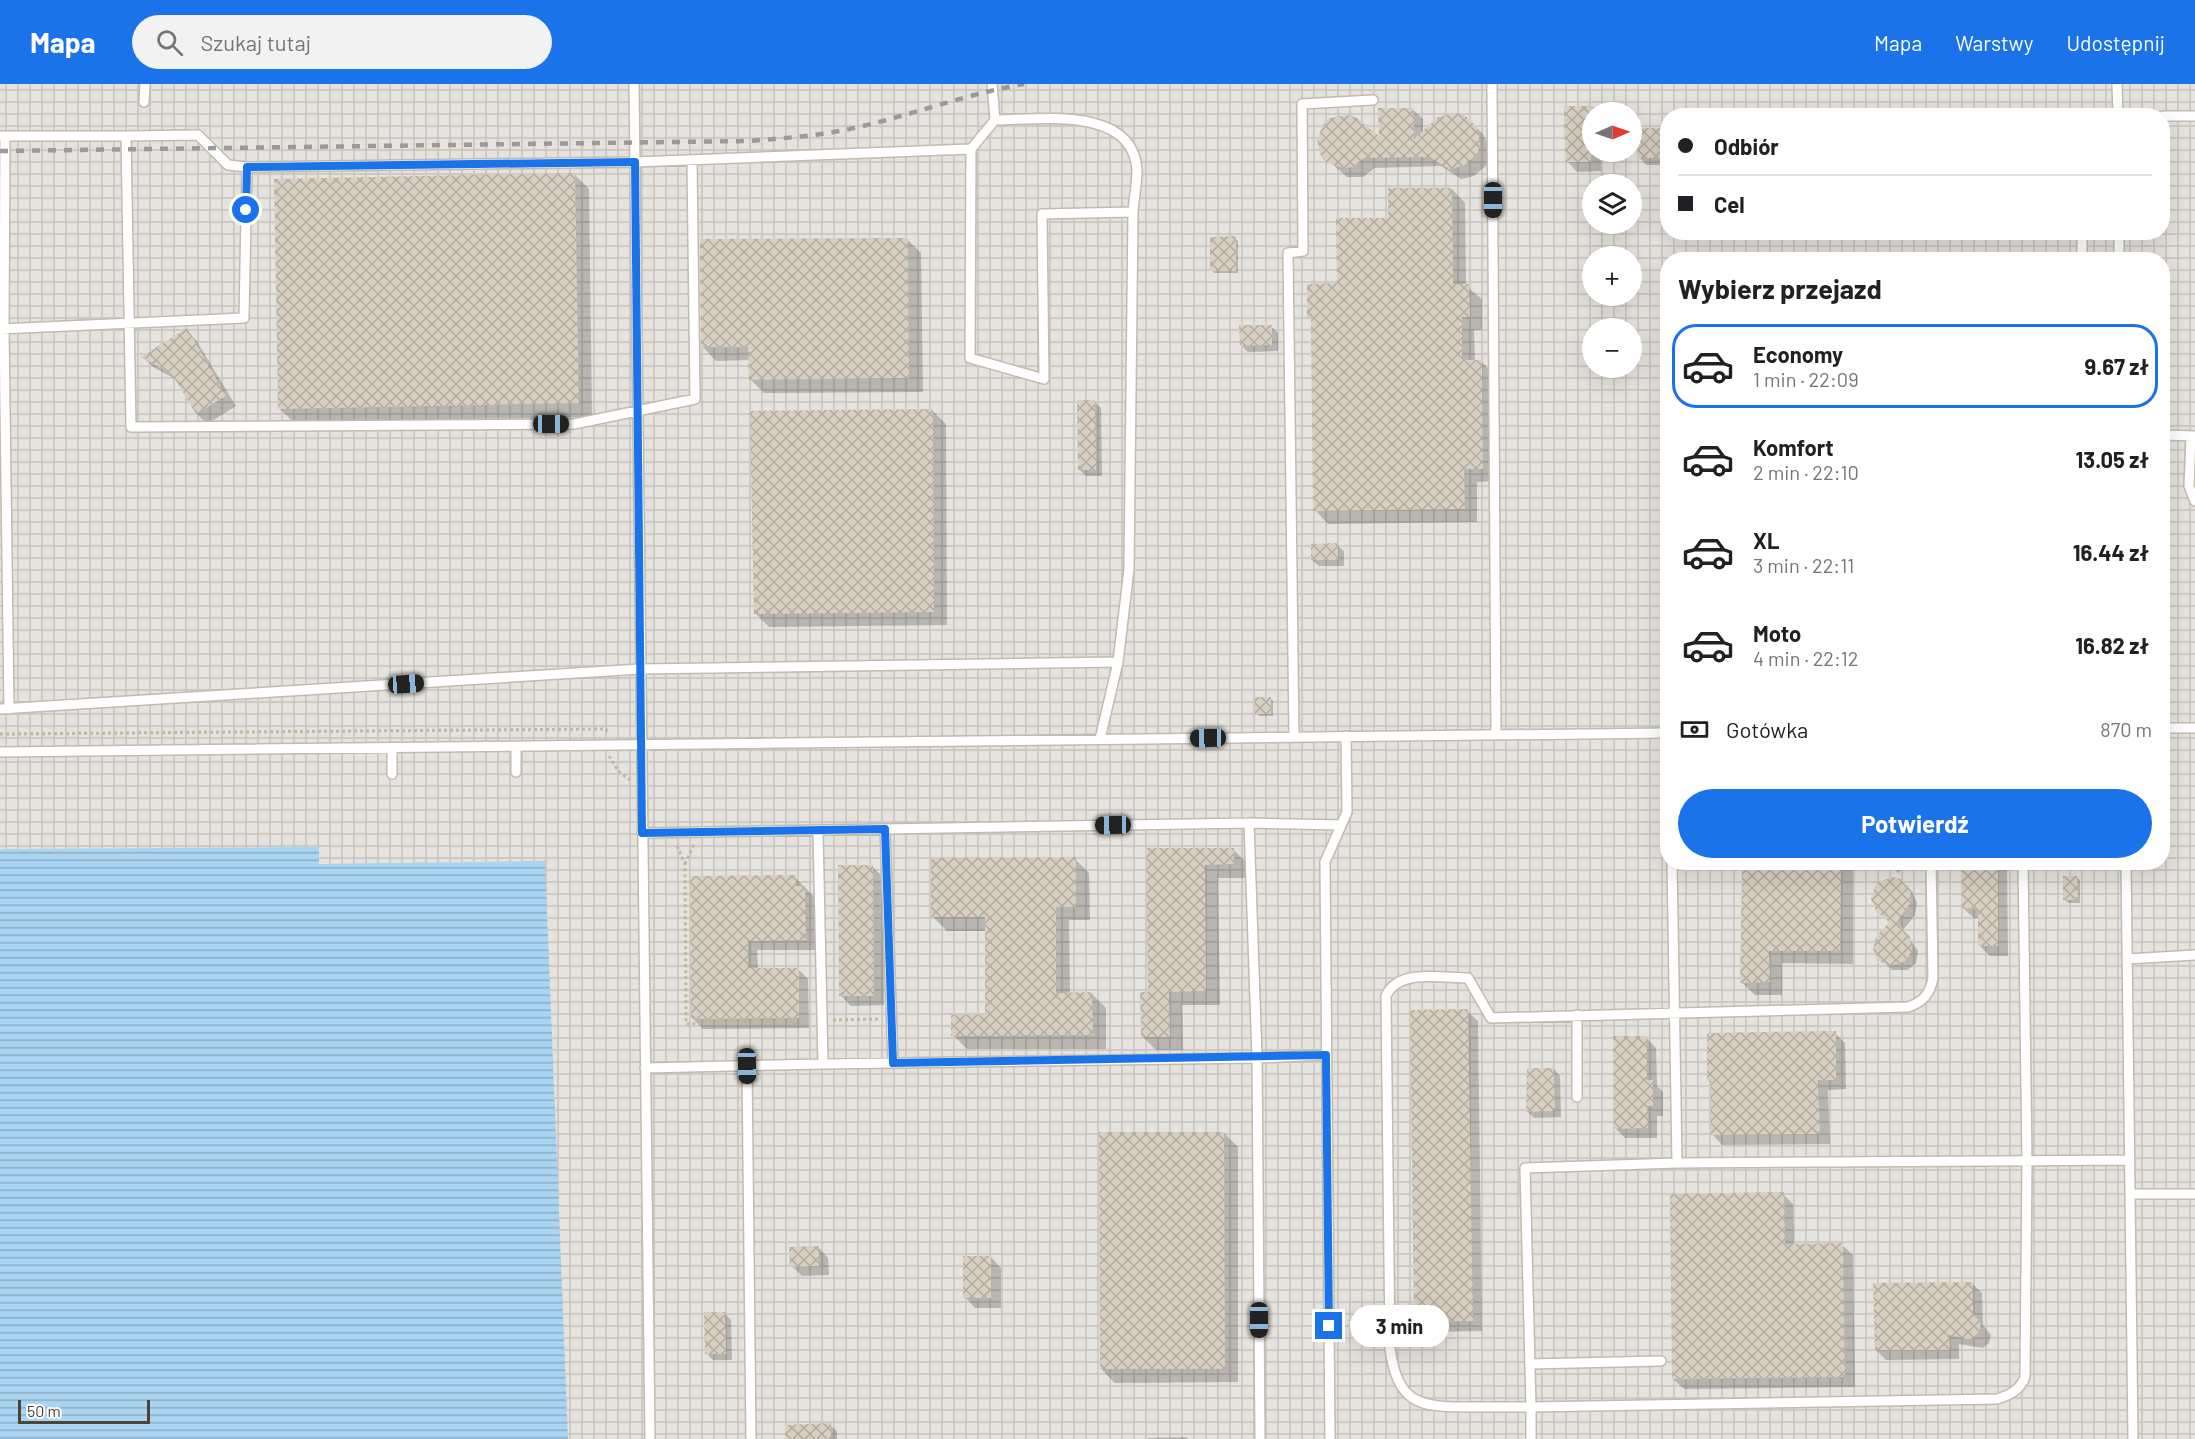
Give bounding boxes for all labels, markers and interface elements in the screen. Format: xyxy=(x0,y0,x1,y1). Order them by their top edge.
search box xyxy=(132,15,552,69)
text: Mapa xyxy=(30,25,96,59)
icon: search xyxy=(153,26,186,59)
text: Szukaj tutaj xyxy=(201,29,311,55)
text: Mapa xyxy=(1874,30,1922,55)
text: Warstwy xyxy=(1955,30,2033,55)
text: Udostępnij xyxy=(2066,30,2165,55)
north arrow xyxy=(1582,102,1642,162)
map controls xyxy=(1582,102,1642,378)
text: Odbiór xyxy=(1714,133,1779,159)
button: layers xyxy=(1582,174,1642,234)
car xyxy=(1484,182,1502,218)
text: Cel xyxy=(1714,191,1745,217)
route start xyxy=(232,196,259,223)
button: + xyxy=(1582,246,1642,306)
text: Wybierz przejazd xyxy=(1678,272,1882,304)
button: − xyxy=(1582,318,1642,378)
icon: car xyxy=(1681,339,1735,393)
text: Economy xyxy=(1753,341,1843,367)
text: 9.67 zł xyxy=(2085,353,2149,379)
text: 1 min · 22:09 xyxy=(1753,367,1859,391)
car xyxy=(533,415,569,433)
icon: car xyxy=(1681,432,1735,486)
text: Komfort xyxy=(1753,434,1834,460)
text: 13.05 zł xyxy=(2075,446,2149,472)
text: 2 min · 22:10 xyxy=(1753,460,1859,484)
icon: car xyxy=(1681,525,1735,579)
text: XL xyxy=(1753,527,1779,553)
text: 16.44 zł xyxy=(2073,539,2149,565)
text: 3 min · 22:11 xyxy=(1753,553,1854,577)
icon: car xyxy=(1681,618,1735,672)
text: Moto xyxy=(1753,620,1801,646)
text: 16.82 zł xyxy=(2075,632,2149,658)
text: 4 min · 22:12 xyxy=(1753,646,1859,670)
car xyxy=(387,674,425,694)
icon: cash xyxy=(1678,713,1711,746)
text: Gotówka xyxy=(1726,716,1808,742)
text: 870 m xyxy=(2100,717,2152,741)
car xyxy=(1190,729,1226,747)
button: Potwierdź xyxy=(1678,789,2152,858)
car xyxy=(1095,816,1131,834)
car xyxy=(738,1048,756,1084)
car xyxy=(1250,1302,1268,1338)
callout: 3 min xyxy=(1350,1305,1449,1347)
route end xyxy=(1315,1312,1342,1339)
text: 3 min xyxy=(1376,1314,1423,1338)
scale bar xyxy=(18,1397,150,1424)
text: 50 m xyxy=(27,1401,61,1420)

